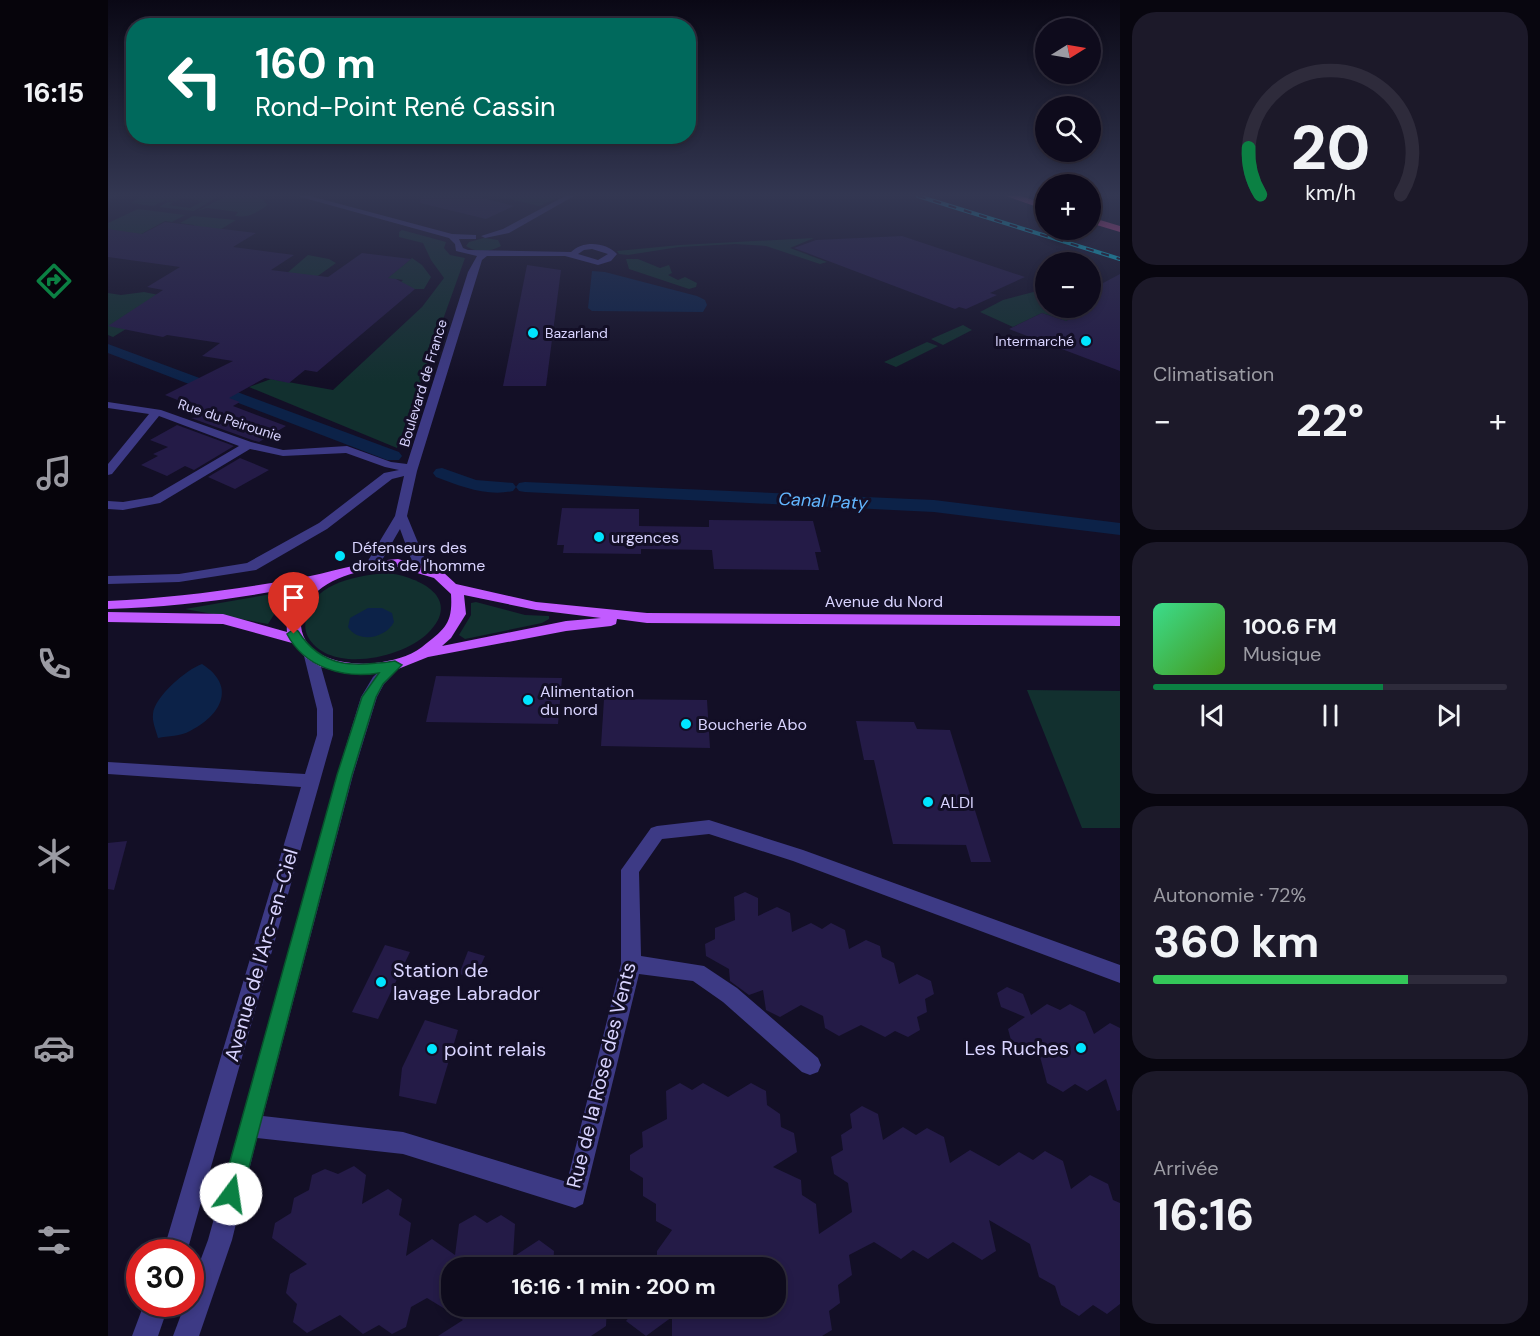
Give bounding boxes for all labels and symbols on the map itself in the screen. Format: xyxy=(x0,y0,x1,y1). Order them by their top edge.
north arrow xyxy=(1035,18,1101,84)
street label: Boulevard de France xyxy=(395,317,451,449)
place label: Bazarland xyxy=(545,324,608,342)
marker: Bazarland xyxy=(526,326,540,340)
place label: Intermarché xyxy=(995,332,1074,350)
marker: Intermarché xyxy=(1079,334,1093,348)
street label: Rue du Peirounie xyxy=(176,395,284,445)
water label: Canal Paty xyxy=(778,487,869,515)
place label: urgences xyxy=(611,527,679,548)
marker: urgences xyxy=(592,530,606,544)
place label: Défenseurs des droits de l'homme xyxy=(352,537,485,576)
marker: Défenseurs des droits de l'homme xyxy=(333,549,347,563)
pin xyxy=(268,572,319,634)
street label: Avenue du Nord xyxy=(825,591,943,612)
place label: Alimentation du nord xyxy=(540,681,634,720)
marker: Alimentation du nord xyxy=(521,693,535,707)
place label: Boucherie Abo xyxy=(698,714,807,735)
marker: Boucherie Abo xyxy=(679,717,693,731)
place label: ALDI xyxy=(940,792,974,813)
marker: ALDI xyxy=(921,795,935,809)
street label: Avenue de l'Arc-en-Ciel xyxy=(218,846,304,1064)
place label: Station de lavage Labrador xyxy=(393,957,540,1006)
street label: Rue de la Rose des Vents xyxy=(560,959,642,1191)
marker: Station de lavage Labrador xyxy=(374,975,388,989)
place label: Les Ruches xyxy=(964,1035,1069,1061)
place label: point relais xyxy=(444,1036,546,1062)
marker: Les Ruches xyxy=(1074,1041,1088,1055)
marker: point relais xyxy=(425,1042,439,1056)
position arrow xyxy=(199,1162,263,1226)
speed limit sign: 30 xyxy=(126,1239,204,1317)

